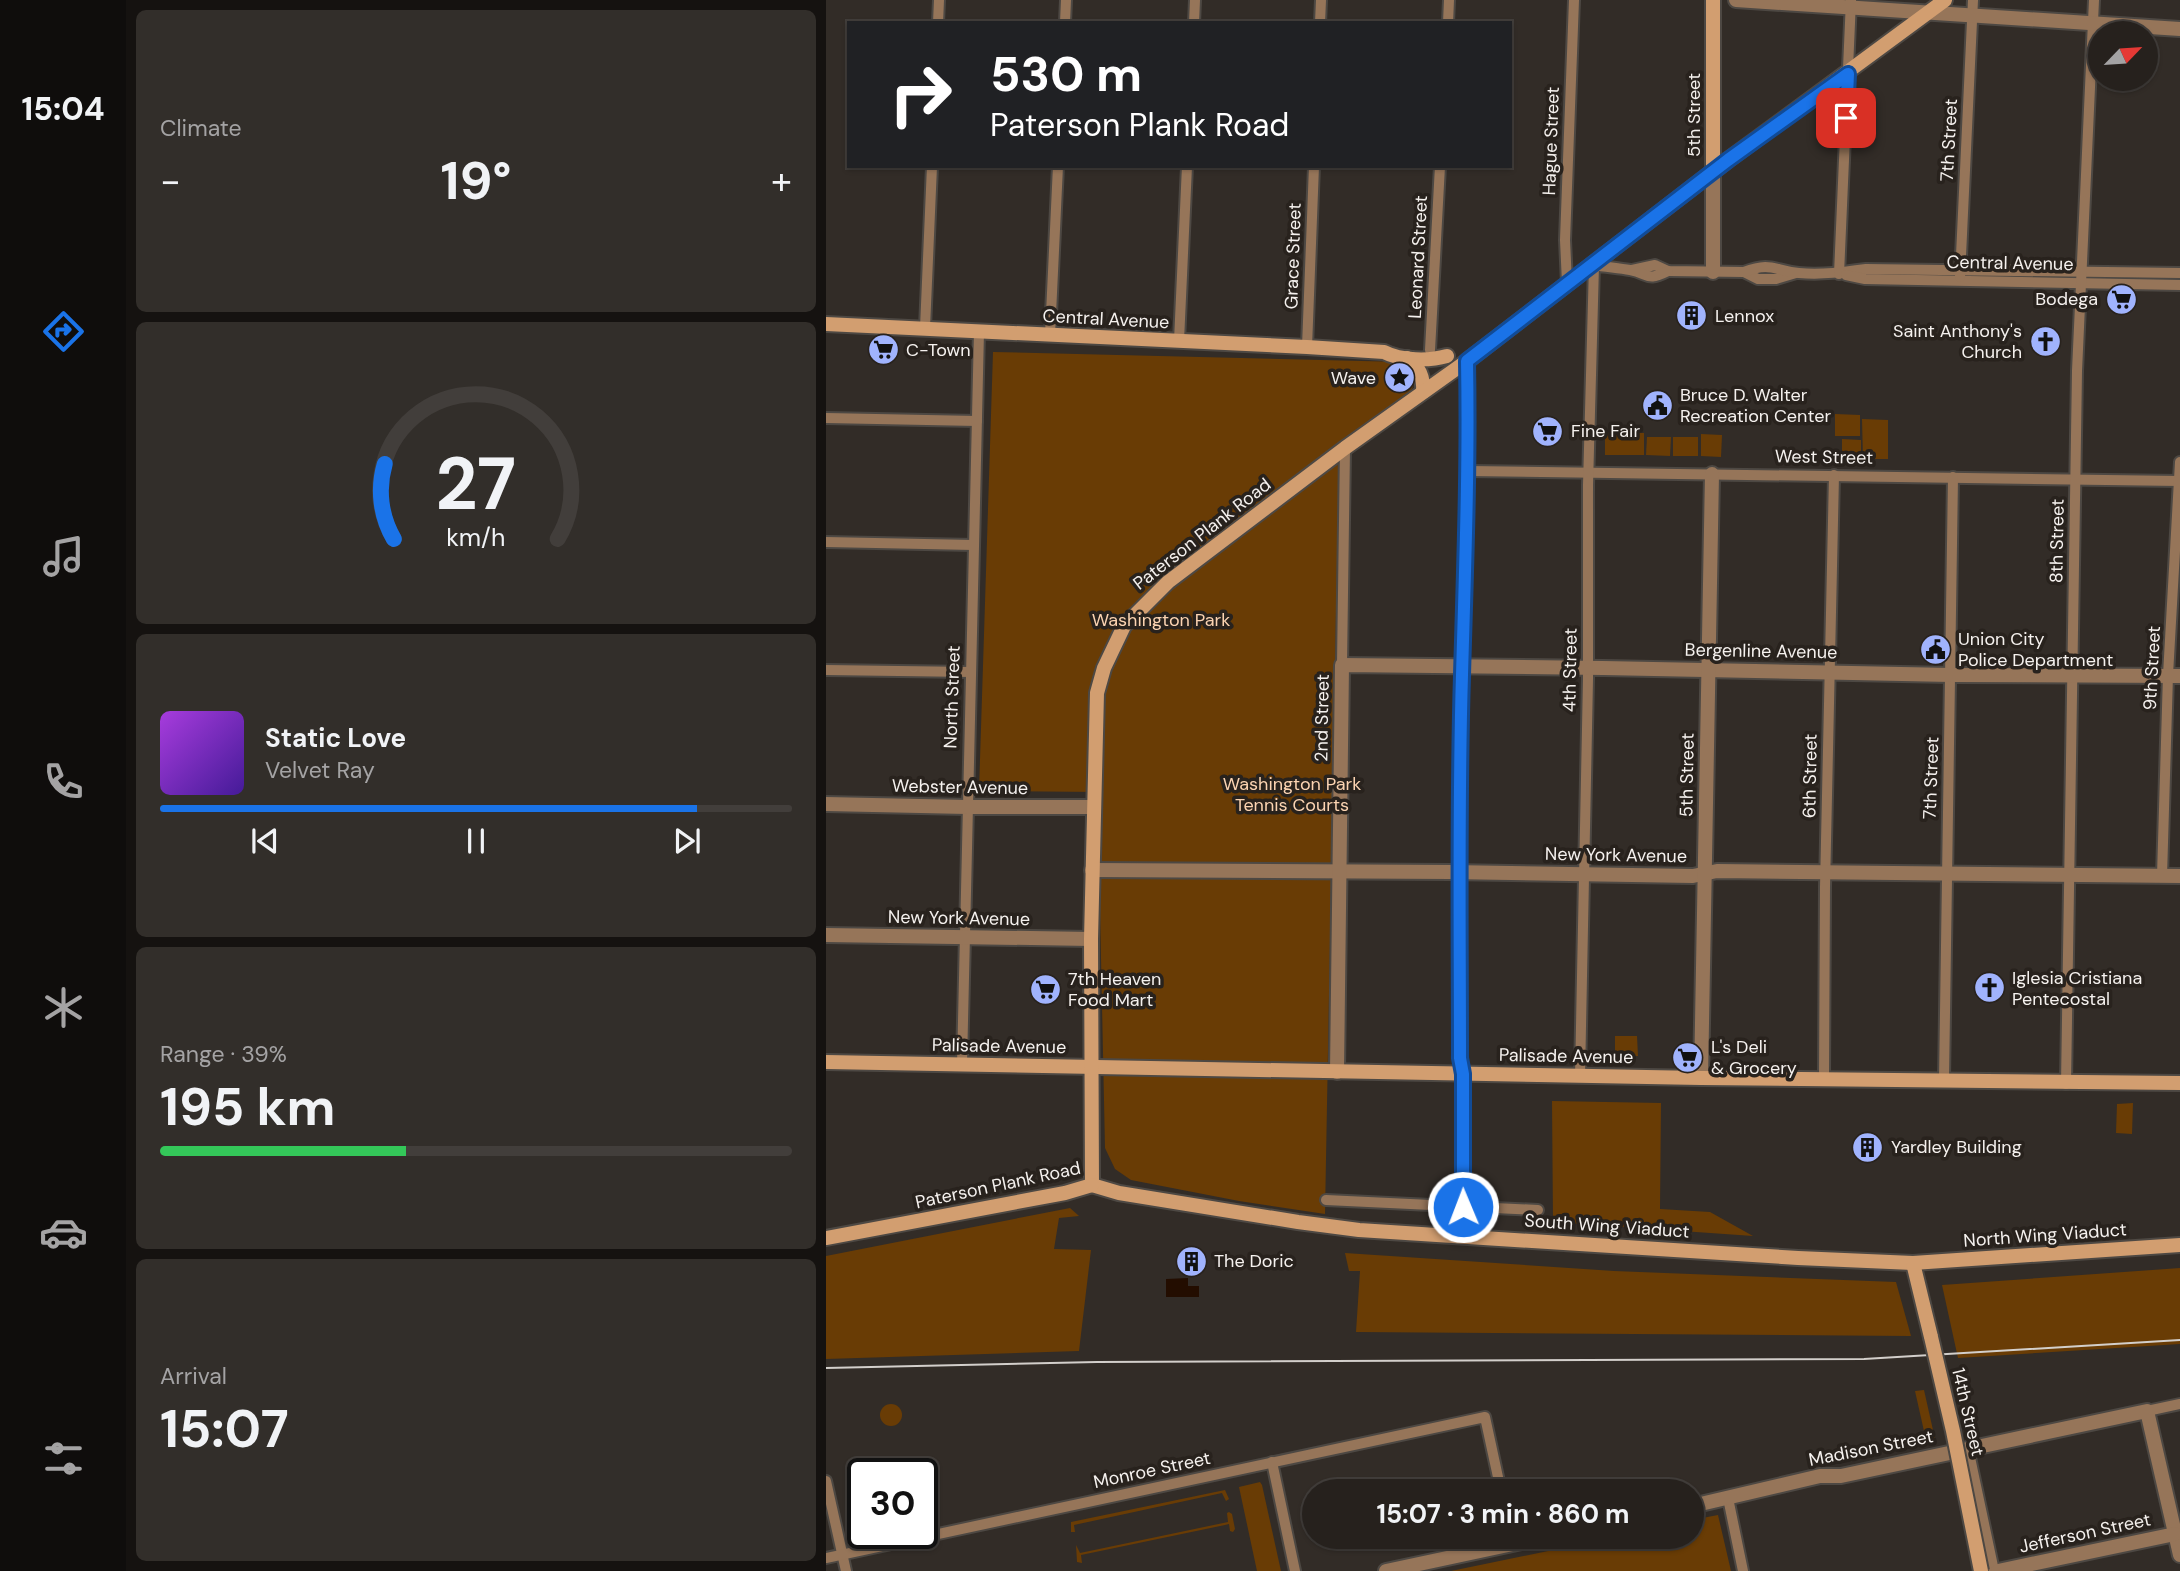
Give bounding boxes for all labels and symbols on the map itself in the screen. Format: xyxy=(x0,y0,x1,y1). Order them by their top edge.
north arrow xyxy=(2088,21,2158,91)
street label: 5th Street xyxy=(1682,73,1706,157)
street label: Hague Street xyxy=(1537,86,1565,196)
pin xyxy=(1816,88,1876,148)
street label: 7th Street xyxy=(1935,98,1963,182)
street label: Leonard Street xyxy=(1403,195,1433,319)
street label: Grace Street xyxy=(1279,202,1307,310)
street label: Central Avenue xyxy=(1946,250,2074,276)
supermarket icon: Bodega xyxy=(2104,282,2138,316)
place label: Bodega xyxy=(2035,287,2098,311)
building icon: Lennox xyxy=(1675,299,1709,333)
street label: Central Avenue xyxy=(1042,304,1170,334)
place label: Lennox xyxy=(1715,304,1774,328)
place label: Saint Anthony's Church xyxy=(1893,319,2022,364)
church icon: Saint Anthony's Church xyxy=(2028,324,2062,358)
supermarket icon: C-Town xyxy=(866,333,900,367)
place label: C-Town xyxy=(906,338,971,362)
place icon: Wave xyxy=(1382,361,1416,395)
place label: Wave xyxy=(1331,366,1376,390)
place label: Bruce D. Walter Recreation Center xyxy=(1680,383,1831,428)
public building icon: Bruce D. Walter Recreation Center xyxy=(1640,388,1674,422)
supermarket icon: Fine Fair xyxy=(1531,414,1565,448)
place label: Fine Fair xyxy=(1571,419,1640,443)
street label: West Street xyxy=(1775,444,1873,470)
street label: Paterson Plank Road xyxy=(1128,473,1276,595)
street label: 8th Street xyxy=(2044,499,2070,583)
park label: Washington Park xyxy=(1092,608,1230,632)
street label: 9th Street xyxy=(2138,625,2166,711)
place label: Union City Police Department xyxy=(1958,627,2113,672)
street label: 4th Street xyxy=(1557,628,1583,712)
public building icon: Union City Police Department xyxy=(1918,632,1952,666)
street label: Bergenline Avenue xyxy=(1684,638,1838,664)
street label: North Street xyxy=(938,645,966,749)
street label: 2nd Street xyxy=(1309,674,1335,762)
street label: 5th Street xyxy=(1674,733,1700,817)
street label: 6th Street xyxy=(1797,734,1823,818)
street label: 7th Street xyxy=(1918,736,1944,820)
park label: Washington Park Tennis Courts xyxy=(1223,772,1361,817)
street label: Webster Avenue xyxy=(892,774,1028,800)
street label: New York Avenue xyxy=(1545,842,1687,868)
street label: New York Avenue xyxy=(888,905,1030,931)
place label: Iglesia Cristiana Pentecostal xyxy=(2012,966,2142,1011)
place label: 7th Heaven Food Mart xyxy=(1068,967,1161,1012)
church icon: Iglesia Cristiana Pentecostal xyxy=(1972,971,2006,1005)
supermarket icon: 7th Heaven Food Mart xyxy=(1028,972,1062,1006)
street label: Palisade Avenue xyxy=(932,1033,1066,1059)
place label: L's Deli & Grocery xyxy=(1711,1035,1797,1080)
supermarket icon: L's Deli & Grocery xyxy=(1671,1040,1705,1074)
street label: Palisade Avenue xyxy=(1499,1043,1633,1069)
building icon: Yardley Building xyxy=(1851,1130,1885,1164)
place label: Yardley Building xyxy=(1891,1135,2022,1159)
street label: Paterson Plank Road xyxy=(913,1156,1083,1214)
position arrow xyxy=(1426,1170,1500,1244)
street label: South Wing Viaduct xyxy=(1524,1208,1690,1244)
street label: North Wing Viaduct xyxy=(1962,1217,2128,1253)
building icon: The Doric xyxy=(1174,1244,1208,1278)
place label: The Doric xyxy=(1214,1249,1294,1273)
street label: 14th Street xyxy=(1946,1366,1990,1458)
street label: Madison Street xyxy=(1807,1424,1935,1472)
street label: Monroe Street xyxy=(1091,1446,1213,1494)
speed limit sign: 30 xyxy=(847,1458,938,1549)
street label: Jefferson Street xyxy=(2017,1507,2153,1559)

